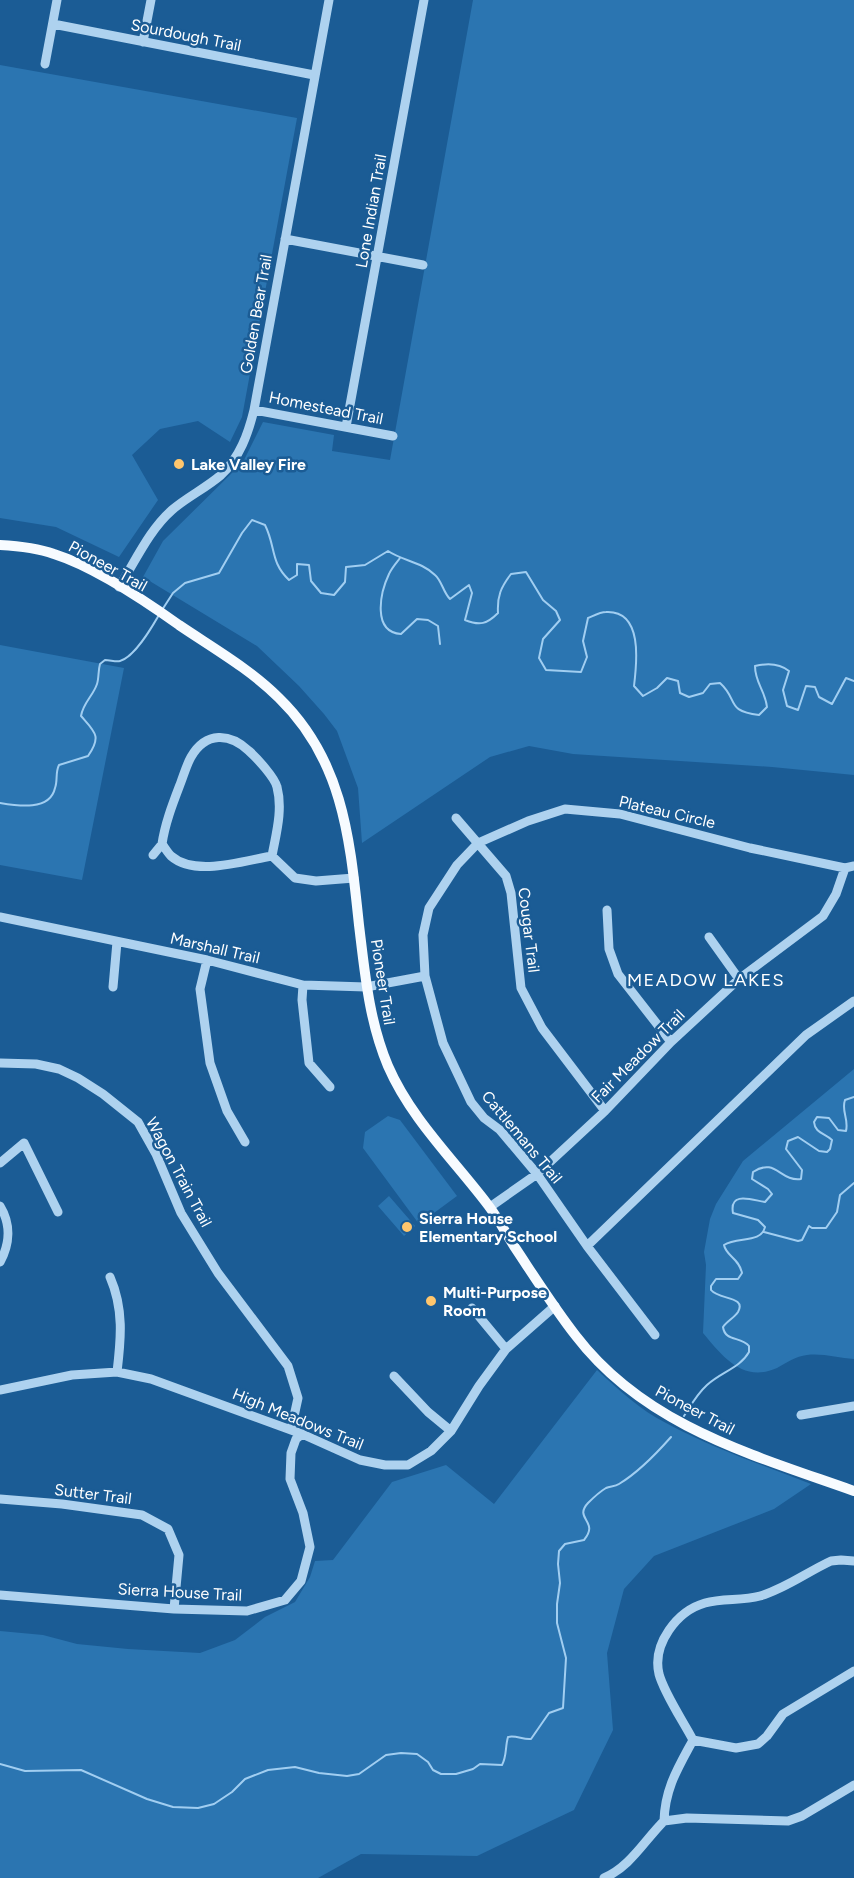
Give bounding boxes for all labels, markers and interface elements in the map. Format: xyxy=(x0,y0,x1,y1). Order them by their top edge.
street label: Sourdough Trail xyxy=(129,15,243,55)
street label: Lone Indian Trail xyxy=(352,152,390,270)
street label: Golden Bear Trail xyxy=(236,253,276,375)
street label: Homestead Trail xyxy=(267,388,385,428)
place label: Lake Valley Fire xyxy=(191,455,306,474)
marker: Lake Valley Fire xyxy=(172,457,186,471)
street label: Pioneer Trail xyxy=(65,537,151,595)
street label: Plateau Circle xyxy=(617,792,717,832)
street label: Cougar Trail xyxy=(514,886,544,974)
street label: Marshall Trail xyxy=(168,928,262,968)
street label: Pioneer Trail xyxy=(367,938,399,1026)
district label: MEADOW LAKES xyxy=(627,969,785,991)
street label: Fair Meadow Trail xyxy=(587,1005,689,1107)
street label: Cattlemans Trail xyxy=(478,1087,566,1187)
street label: Wagon Train Trail xyxy=(142,1114,216,1230)
place label: Sierra House Elementary School xyxy=(419,1209,557,1246)
marker: Sierra House Elementary School xyxy=(400,1220,414,1234)
place label: Multi-Purpose Room xyxy=(443,1283,547,1320)
marker: Multi-Purpose Room xyxy=(424,1294,438,1308)
street label: Pioneer Trail xyxy=(652,1381,738,1439)
street label: High Meadows Trail xyxy=(230,1384,366,1454)
street label: Sutter Trail xyxy=(53,1480,133,1508)
street label: Sierra House Trail xyxy=(117,1579,243,1605)

